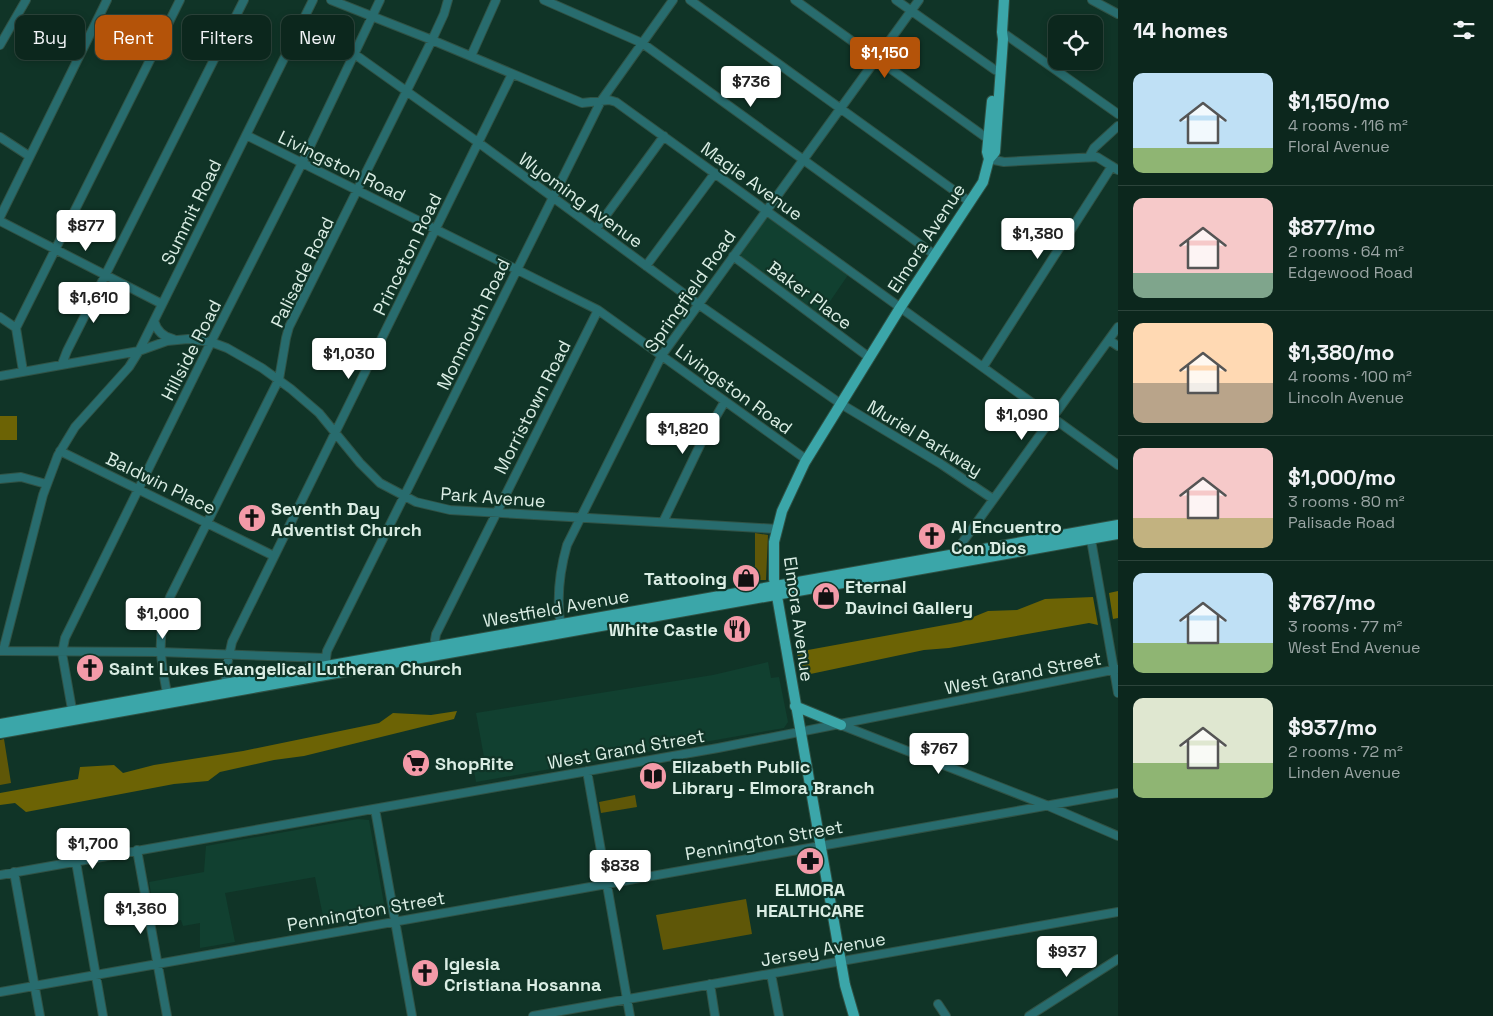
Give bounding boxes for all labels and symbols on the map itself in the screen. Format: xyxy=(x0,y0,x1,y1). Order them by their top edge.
pin: $1,150 xyxy=(844,36,926,79)
pin: $736 xyxy=(721,66,781,108)
street label: Livingston Road xyxy=(274,125,410,207)
street label: Magie Avenue xyxy=(697,136,807,226)
street label: Wyoming Avenue xyxy=(514,147,648,253)
street label: Summit Road xyxy=(156,155,226,269)
street label: Elmora Avenue xyxy=(882,179,970,297)
street label: Princeton Road xyxy=(368,189,446,319)
pin: $877 xyxy=(56,210,116,252)
street label: Palisade Road xyxy=(265,213,339,331)
pin: $1,380 xyxy=(997,218,1079,260)
street label: Springfield Road xyxy=(639,226,741,356)
street label: Monmouth Road xyxy=(431,254,515,394)
street label: Baker Place xyxy=(763,256,857,334)
pin: $1,610 xyxy=(53,282,135,324)
street label: Hillside Road xyxy=(156,296,226,404)
street label: Morristown Road xyxy=(488,336,576,478)
pin: $1,030 xyxy=(308,338,390,380)
street label: Livingston Road xyxy=(671,339,797,439)
street label: Muriel Parkway xyxy=(863,395,987,481)
pin: $1,090 xyxy=(981,398,1063,441)
pin: $1,820 xyxy=(642,412,724,455)
street label: Baldwin Place xyxy=(102,446,220,520)
street label: Park Avenue xyxy=(440,482,546,512)
place label: Seventh Day Adventist Church xyxy=(271,497,422,541)
church icon: Seventh Day Adventist Church xyxy=(237,503,267,533)
place label: Al Encuentro Con Dios xyxy=(951,515,1062,559)
church icon: Al Encuentro Con Dios xyxy=(917,521,947,551)
street label: Elmora Avenue xyxy=(779,555,819,683)
shop icon: Tattooing xyxy=(731,563,761,593)
place label: Tattooing xyxy=(644,567,727,590)
place label: Eternal Davinci Gallery xyxy=(845,575,973,619)
shop icon: Eternal Davinci Gallery xyxy=(811,581,841,611)
street label: Westfield Avenue xyxy=(481,584,631,632)
pin: $1,000 xyxy=(122,598,204,640)
restaurant icon: White Castle xyxy=(722,614,752,644)
place label: White Castle xyxy=(609,618,718,641)
street label: West Grand Street xyxy=(943,647,1103,699)
church icon: Saint Lukes Evangelical Lutheran Church xyxy=(75,653,105,683)
place label: Saint Lukes Evangelical Lutheran Church xyxy=(109,657,462,680)
street label: West Grand Street xyxy=(546,724,706,774)
pin: $767 xyxy=(909,732,969,775)
supermarket icon: ShopRite xyxy=(401,748,431,778)
place label: ShopRite xyxy=(435,752,514,775)
place label: Elizabeth Public Library - Elmora Branch xyxy=(672,755,875,799)
library icon: Elizabeth Public Library - Elmora Branch xyxy=(638,761,668,791)
street label: Pennington Street xyxy=(683,815,845,865)
pin: $1,700 xyxy=(52,828,134,870)
pharmacy icon: ELMORA HEALTHCARE xyxy=(795,846,825,876)
pin: $838 xyxy=(590,850,650,892)
place label: ELMORA HEALTHCARE xyxy=(756,878,864,922)
street label: Pennington Street xyxy=(285,886,447,936)
pin: $1,360 xyxy=(100,892,182,935)
street label: Jersey Avenue xyxy=(759,927,887,971)
pin: $937 xyxy=(1037,936,1097,978)
place label: Iglesia Cristiana Hosanna xyxy=(444,952,602,996)
church icon: Iglesia Cristiana Hosanna xyxy=(410,958,440,988)

